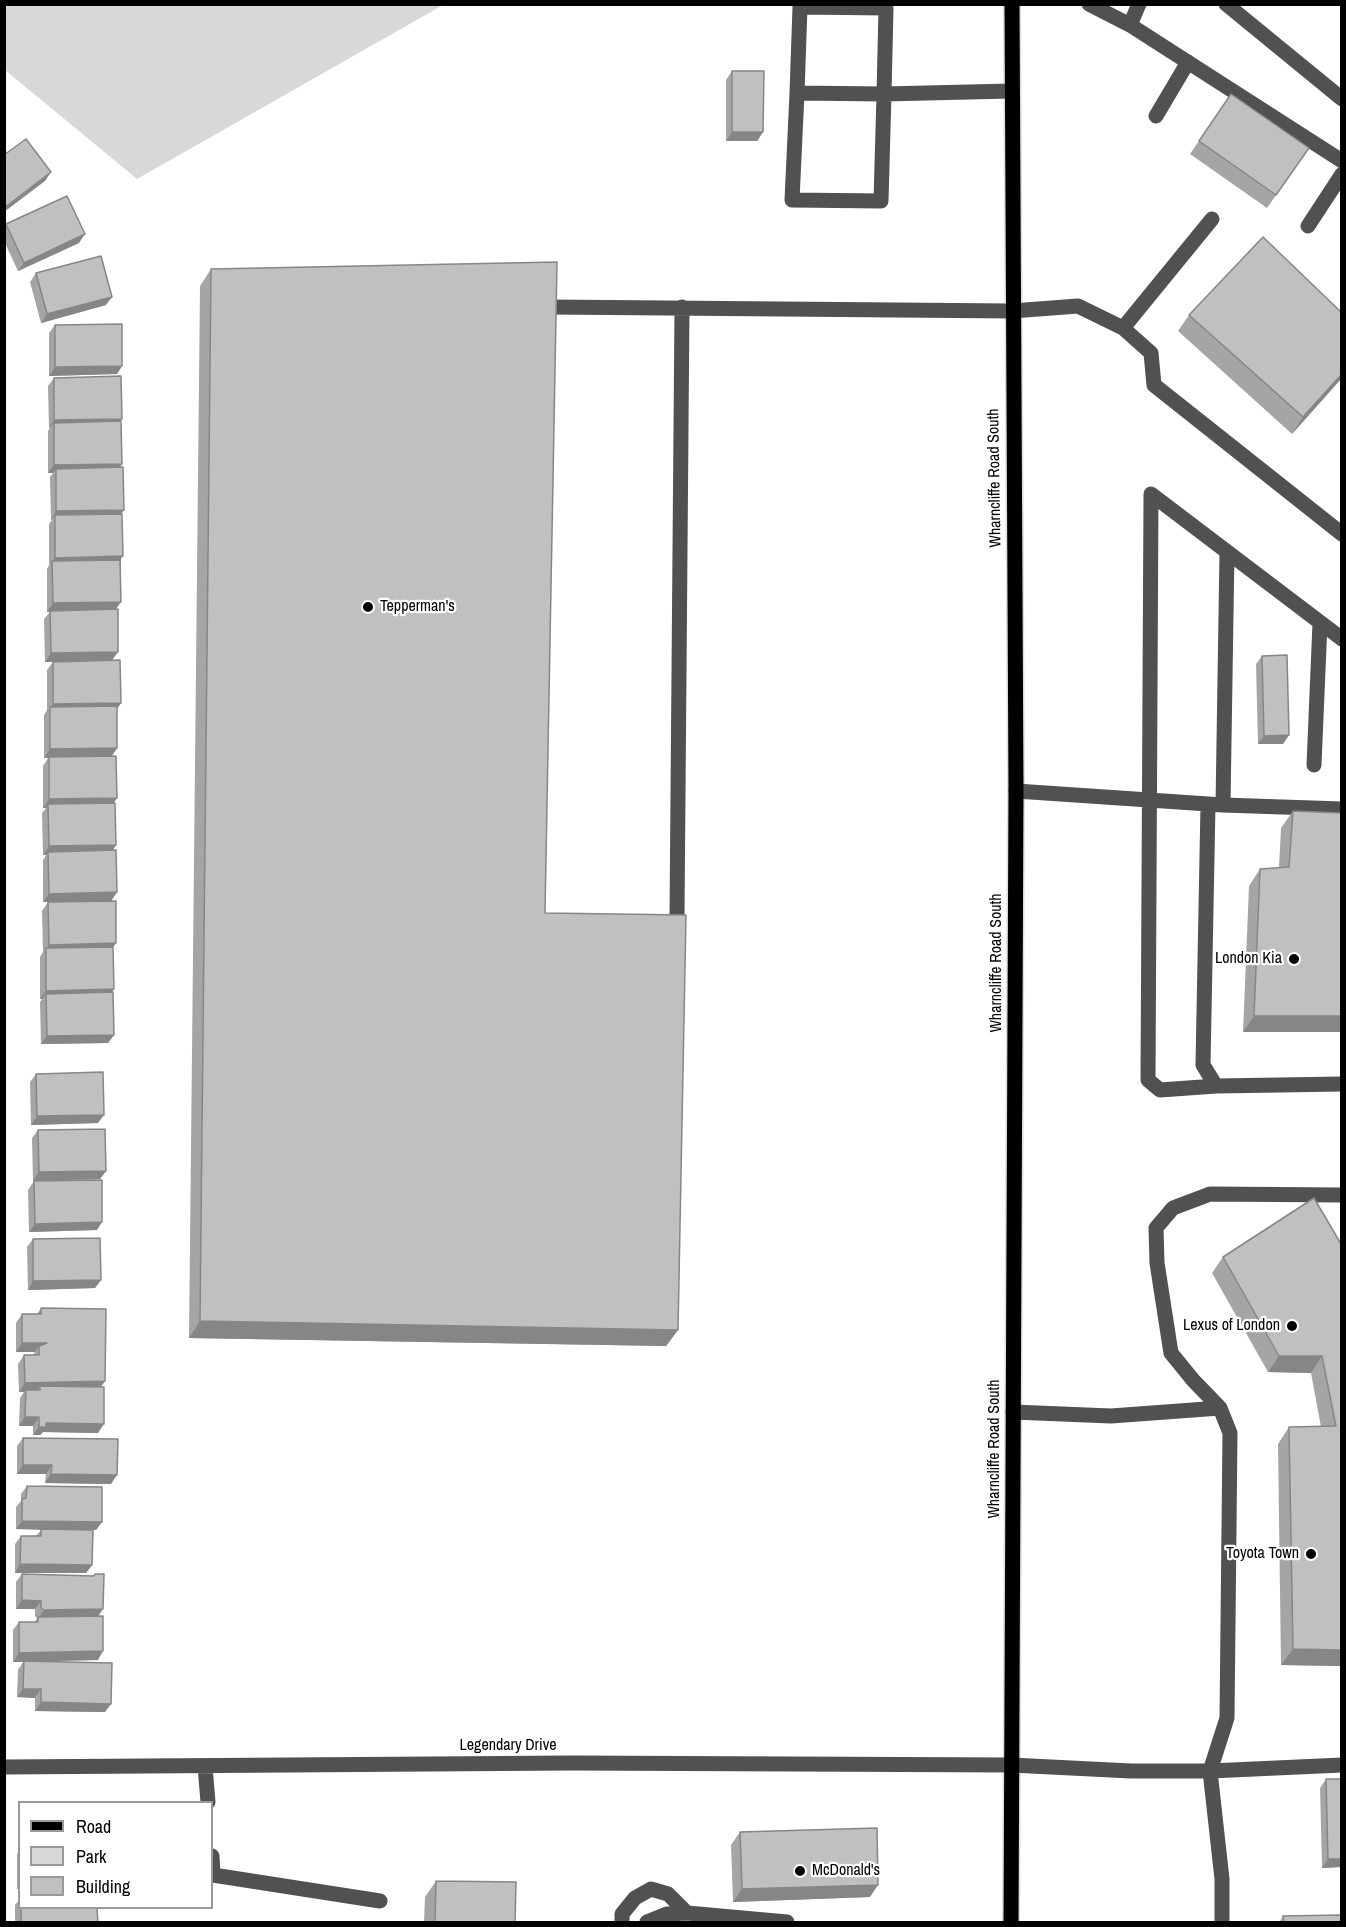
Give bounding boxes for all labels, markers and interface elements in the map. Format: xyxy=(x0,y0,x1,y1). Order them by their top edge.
street label: Wharncliffe Road South xyxy=(984,408,1006,548)
place label: Tepperman's xyxy=(380,597,455,617)
marker: Tepperman's xyxy=(361,600,375,614)
street label: Wharncliffe Road South xyxy=(987,893,1007,1033)
place label: London Kia xyxy=(1215,949,1282,969)
marker: London Kia xyxy=(1287,952,1301,966)
place label: Lexus of London xyxy=(1183,1316,1280,1336)
marker: Lexus of London xyxy=(1285,1319,1299,1333)
street label: Wharncliffe Road South xyxy=(985,1379,1005,1519)
place label: Toyota Town xyxy=(1226,1544,1299,1564)
marker: Toyota Town xyxy=(1304,1547,1318,1561)
street label: Legendary Drive xyxy=(460,1736,556,1756)
legend xyxy=(18,1801,213,1909)
text: Road xyxy=(76,1814,111,1839)
text: Park xyxy=(76,1844,106,1869)
place label: McDonald's xyxy=(812,1861,880,1881)
marker: McDonald's xyxy=(793,1864,807,1878)
text: Building xyxy=(76,1874,130,1899)

